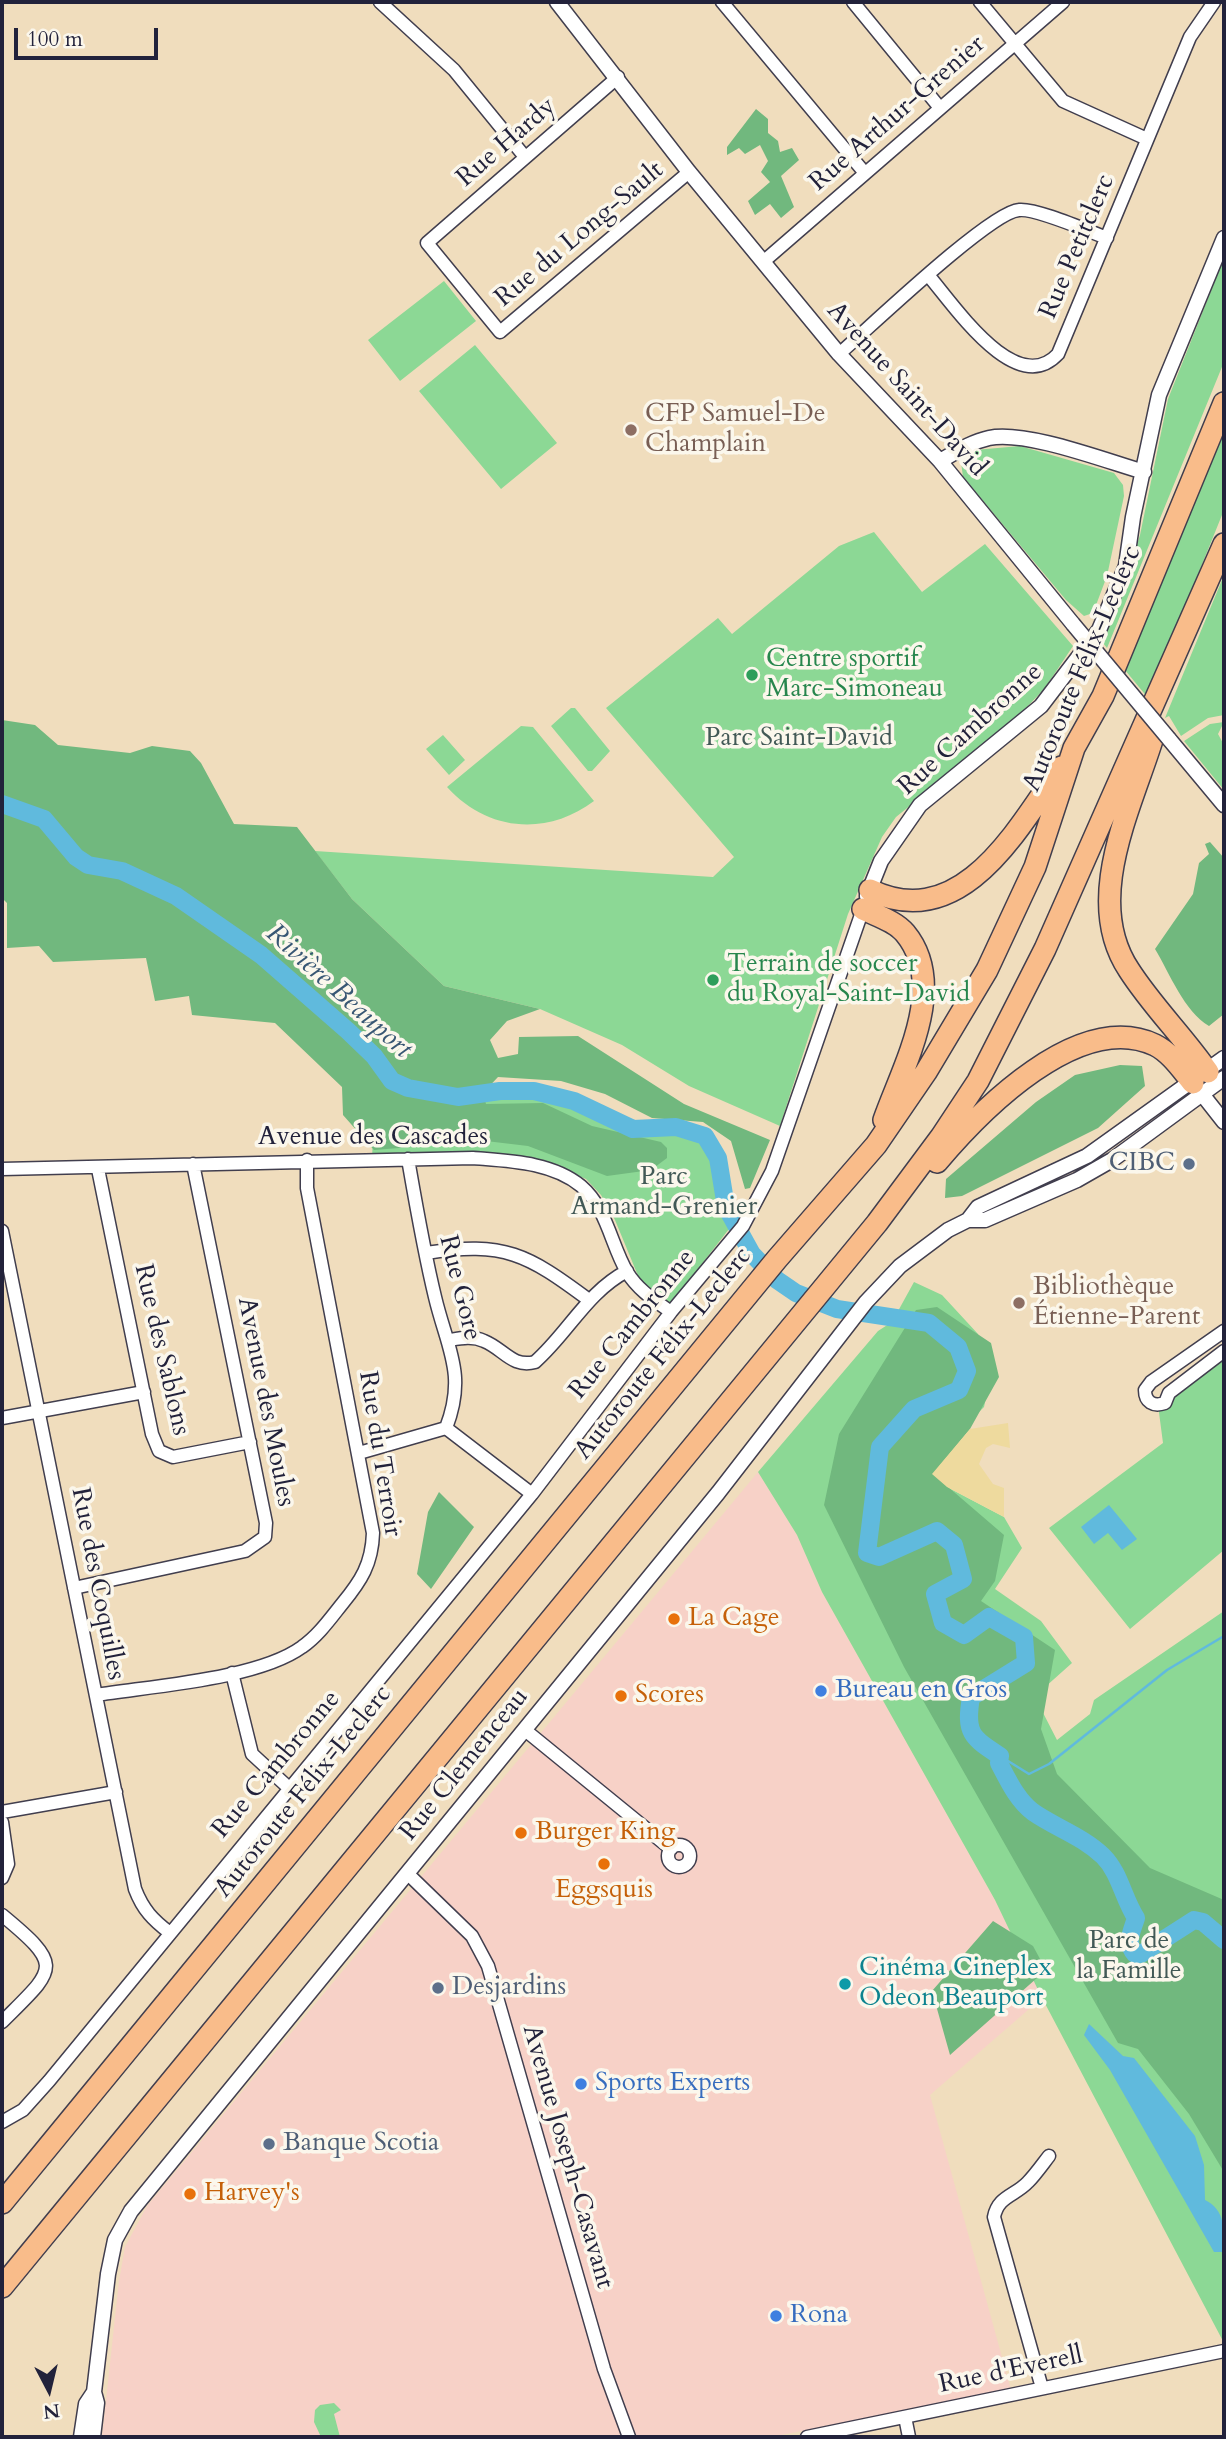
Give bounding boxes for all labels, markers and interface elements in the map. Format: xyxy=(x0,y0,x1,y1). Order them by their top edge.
scale bar xyxy=(18,14,161,58)
text: 100 m xyxy=(27,25,83,54)
street label: Rue Arthur-Grenier xyxy=(804,29,992,199)
street label: Rue Hardy xyxy=(451,92,563,194)
street label: Rue du Long-Sault xyxy=(489,155,671,315)
street label: Rue Petitclerc xyxy=(1034,170,1122,324)
street label: Avenue Saint-David xyxy=(819,296,993,484)
place label: CFP Samuel-De Champlain xyxy=(645,399,826,460)
marker: CFP Samuel-De Champlain xyxy=(623,422,639,438)
street label: Autoroute Félix-Leclerc xyxy=(1017,541,1149,797)
place label: Centre sportif Marc-Simoneau xyxy=(766,644,943,706)
street label: Rue Cambronne xyxy=(893,657,1049,803)
marker: Centre sportif Marc-Simoneau xyxy=(744,667,760,683)
park label: Parc Saint-David xyxy=(705,723,893,755)
water label: Rivière Beauport xyxy=(258,918,418,1066)
place label: Terrain de soccer du Royal-Saint-David xyxy=(727,949,970,1010)
marker: Terrain de soccer du Royal-Saint-David xyxy=(705,972,721,988)
street label: Avenue des Cascades xyxy=(258,1122,488,1154)
place label: CIBC xyxy=(1109,1148,1175,1180)
marker: CIBC xyxy=(1181,1156,1197,1172)
park label: Parc Armand-Grenier xyxy=(571,1162,757,1224)
street label: Rue Gore xyxy=(431,1232,487,1344)
street label: Autoroute Félix-Leclerc xyxy=(569,1242,759,1466)
street label: Rue Cambronne xyxy=(563,1244,703,1406)
street label: Rue des Sablons xyxy=(126,1261,196,1439)
place label: Bibliothèque Étienne-Parent xyxy=(1033,1272,1200,1334)
street label: Avenue des Moules xyxy=(229,1295,301,1509)
marker: Bibliothèque Étienne-Parent xyxy=(1011,1295,1027,1311)
street label: Rue du Terroir xyxy=(351,1369,407,1539)
street label: Rue des Coquilles xyxy=(63,1485,131,1683)
place label: La Cage xyxy=(688,1603,779,1635)
marker: La Cage xyxy=(666,1611,682,1627)
place label: Bureau en Gros xyxy=(835,1675,1007,1707)
street label: Autoroute Félix-Leclerc xyxy=(209,1680,399,1904)
place label: Scores xyxy=(635,1680,704,1712)
street label: Rue Clemenceau xyxy=(394,1682,536,1848)
marker: Bureau en Gros xyxy=(813,1683,829,1699)
street label: Rue Cambronne xyxy=(206,1685,348,1845)
marker: Scores xyxy=(613,1688,629,1704)
place label: Burger King xyxy=(535,1817,675,1849)
marker: Burger King xyxy=(513,1825,529,1841)
marker: Eggsquis xyxy=(596,1856,612,1872)
place label: Eggsquis xyxy=(555,1875,653,1907)
park label: Parc de la Famille xyxy=(1076,1926,1182,1988)
place label: Cinéma Cineplex Odeon Beauport xyxy=(859,1953,1052,2014)
place label: Desjardins xyxy=(452,1972,566,2004)
marker: Cinéma Cineplex Odeon Beauport xyxy=(837,1976,853,1992)
marker: Desjardins xyxy=(430,1980,446,1996)
street label: Avenue Joseph-Casavant xyxy=(514,2022,620,2292)
place label: Sports Experts xyxy=(595,2068,750,2100)
marker: Sports Experts xyxy=(573,2076,589,2092)
place label: Banque Scotia xyxy=(283,2128,439,2160)
marker: Banque Scotia xyxy=(261,2136,277,2152)
place label: Harvey's xyxy=(204,2178,300,2210)
marker: Harvey's xyxy=(182,2186,198,2202)
place label: Rona xyxy=(790,2300,848,2332)
marker: Rona xyxy=(768,2308,784,2324)
street label: Rue d'Everell xyxy=(936,2341,1086,2401)
north arrow xyxy=(14,2355,84,2425)
text: N xyxy=(42,2397,61,2425)

